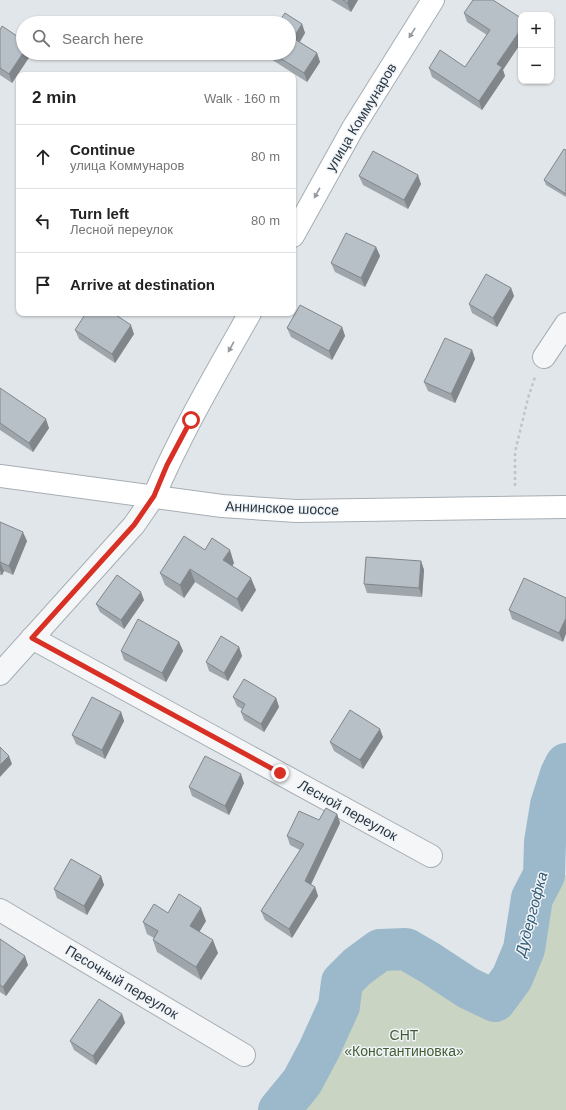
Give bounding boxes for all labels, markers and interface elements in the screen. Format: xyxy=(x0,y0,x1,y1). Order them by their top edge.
map controls xyxy=(518,12,554,84)
button: + xyxy=(518,12,554,48)
search box xyxy=(16,16,296,60)
icon: search xyxy=(30,27,52,49)
one-way arrow xyxy=(408,28,416,38)
text: Search here xyxy=(62,30,144,47)
button: − xyxy=(518,48,554,84)
street label: улица Коммунаров xyxy=(322,60,400,174)
text: 2 min xyxy=(32,88,76,107)
text: Walk · 160 m xyxy=(204,91,280,106)
text: Continue xyxy=(70,141,135,158)
icon: ahead xyxy=(32,146,54,168)
text: 80 m xyxy=(251,149,280,164)
text: улица Коммунаров xyxy=(70,158,184,173)
one-way arrow xyxy=(314,187,320,199)
text: Turn left xyxy=(70,205,129,222)
icon: left xyxy=(32,210,54,232)
text: 80 m xyxy=(251,213,280,228)
text: Лесной переулок xyxy=(70,222,173,237)
icon: arrive xyxy=(32,274,54,296)
text: Arrive at destination xyxy=(70,276,215,293)
one-way arrow xyxy=(228,341,234,353)
route start xyxy=(182,411,200,429)
street label: Аннинское шоссе xyxy=(225,498,339,518)
route end xyxy=(271,764,289,782)
street label: Лесной переулок xyxy=(296,776,401,844)
water label: Дудергофка xyxy=(511,870,550,960)
street label: Песочный переулок xyxy=(63,942,182,1023)
park label: СНТ «Константиновка» xyxy=(344,1027,464,1059)

